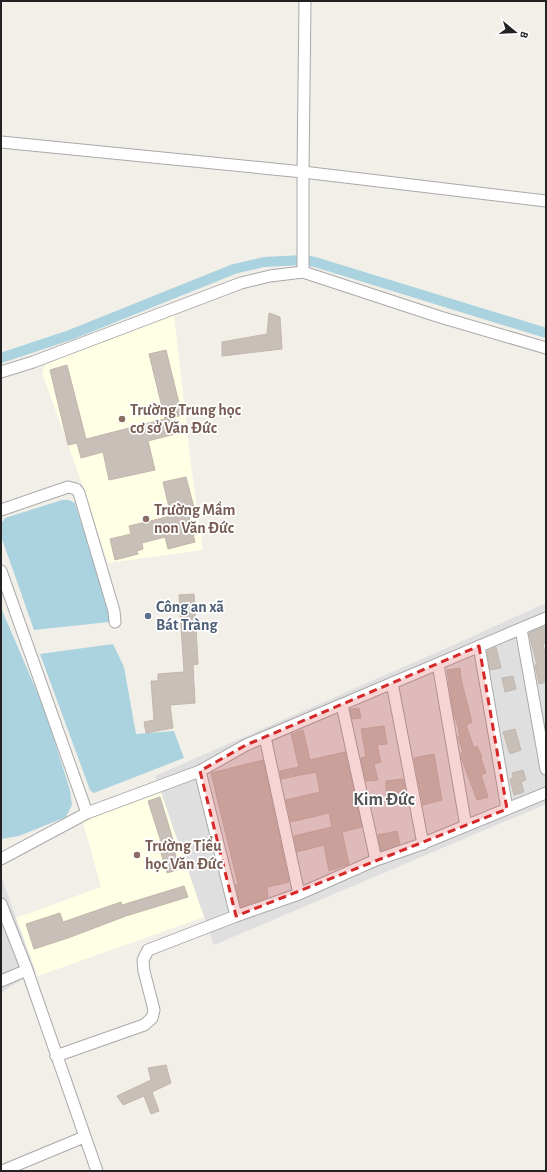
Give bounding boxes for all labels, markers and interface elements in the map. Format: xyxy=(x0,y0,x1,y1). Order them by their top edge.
north arrow xyxy=(495,12,535,52)
text: B xyxy=(518,30,530,40)
place label: Trường Trung học cơ sở Văn Đức xyxy=(130,402,241,436)
marker: Trường Trung học cơ sở Văn Đức xyxy=(117,414,127,424)
place label: Trường Mầm non Văn Đức xyxy=(154,501,236,536)
marker: Trường Mầm non Văn Đức xyxy=(141,514,151,524)
place label: Công an xã Bát Tràng xyxy=(156,599,224,633)
marker: Công an xã Bát Tràng xyxy=(143,611,153,621)
district label: Kim Đức xyxy=(353,791,415,809)
place label: Trường Tiểu học Văn Đức xyxy=(145,836,223,872)
marker: Trường Tiểu học Văn Đức xyxy=(132,850,142,860)

